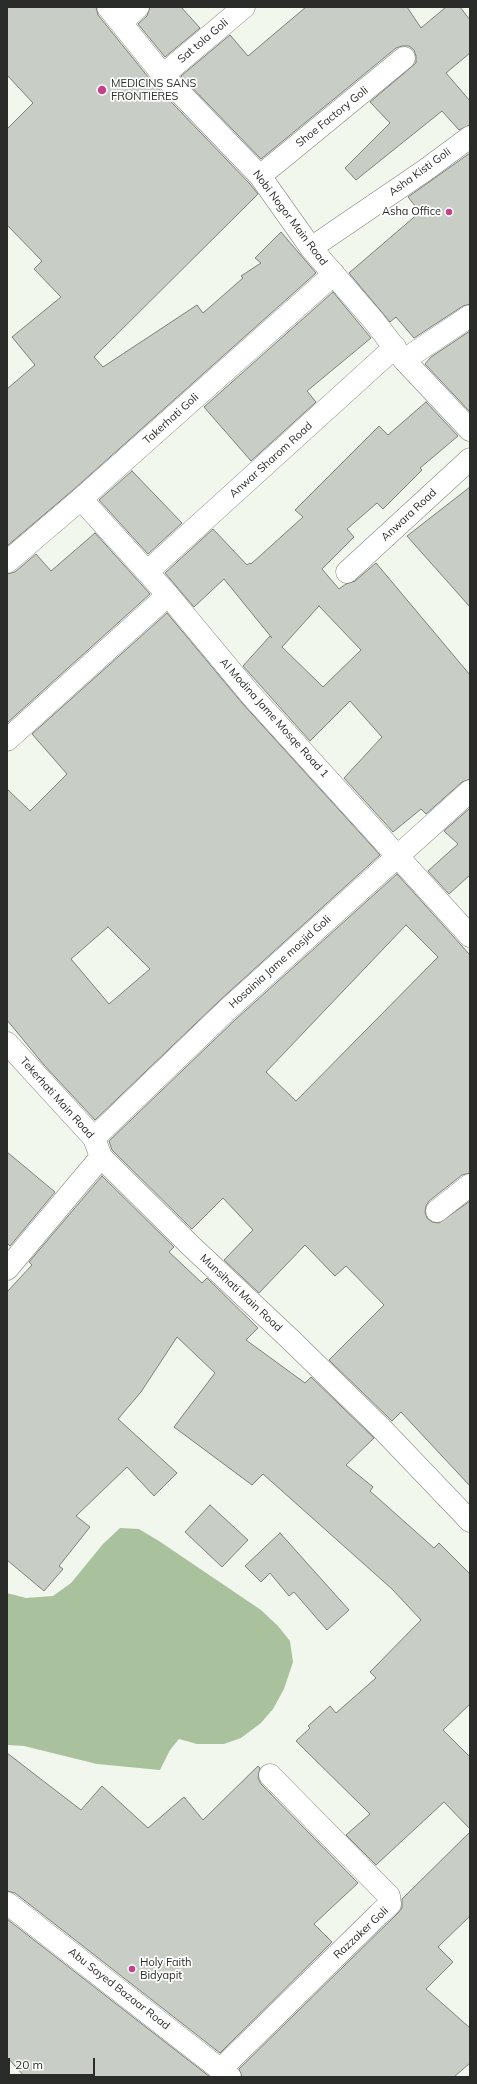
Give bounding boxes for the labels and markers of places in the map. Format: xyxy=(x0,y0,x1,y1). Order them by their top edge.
place label: MEDICINS SANS FRONTIERES xyxy=(111,77,196,103)
marker: MEDICINS SANS FRONTIERES xyxy=(96,84,108,96)
place label: Asha Office xyxy=(382,205,441,219)
marker: Asha Office xyxy=(444,207,454,217)
place label: Holy Faith Bidyapit xyxy=(140,1956,192,1982)
marker: Holy Faith Bidyapit xyxy=(127,1964,137,1974)

